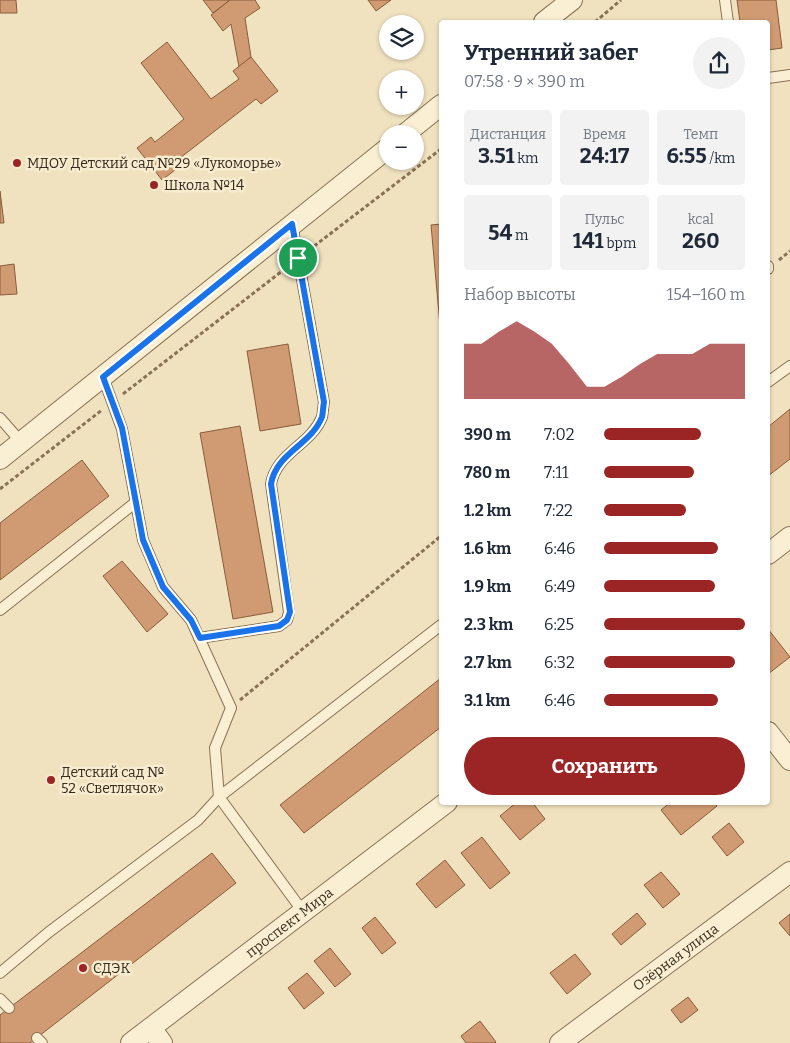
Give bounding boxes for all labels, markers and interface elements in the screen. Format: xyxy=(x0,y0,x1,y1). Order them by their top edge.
map controls xyxy=(379,15,424,170)
button: layers xyxy=(379,15,424,60)
button: share xyxy=(693,37,745,89)
text: Утренний забег xyxy=(464,39,638,66)
button: + xyxy=(379,70,424,115)
text: 07:58 · 9 × 390 m xyxy=(464,72,585,91)
button: − xyxy=(379,125,424,170)
text: Дистанция xyxy=(470,126,546,143)
text: Время xyxy=(583,126,626,143)
text: Темп xyxy=(683,126,718,143)
text: 3.51 xyxy=(478,143,514,169)
text: 24:17 xyxy=(580,143,629,169)
text: 6:55 xyxy=(666,143,707,169)
text: km xyxy=(514,150,538,167)
text: /km xyxy=(707,150,735,167)
place label: МДОУ Детский сад №29 «Лукоморье» xyxy=(27,155,281,172)
marker: МДОУ Детский сад №29 «Лукоморье» xyxy=(11,157,23,169)
place label: Школа №14 xyxy=(164,177,244,194)
marker: Школа №14 xyxy=(148,179,160,191)
text: Пульс xyxy=(585,211,624,228)
text: kcal xyxy=(688,211,714,228)
text: 54 xyxy=(488,220,512,246)
text: m xyxy=(512,227,528,244)
text: 141 xyxy=(573,228,604,254)
text: 260 xyxy=(682,228,720,254)
text: bpm xyxy=(604,235,636,252)
pin xyxy=(277,237,319,279)
icon: arrive xyxy=(284,244,312,272)
text: Набор высоты xyxy=(464,285,576,304)
text: 154–160 m xyxy=(667,285,745,304)
text: 390 m xyxy=(464,425,511,444)
text: 7:02 xyxy=(544,425,574,444)
text: 780 m xyxy=(464,463,510,482)
text: 7:11 xyxy=(544,463,568,482)
text: 1.2 km xyxy=(464,501,511,520)
text: 7:22 xyxy=(544,501,573,520)
text: 1.6 km xyxy=(464,539,511,558)
text: 6:46 xyxy=(544,539,576,558)
text: 1.9 km xyxy=(464,577,511,596)
text: 6:49 xyxy=(544,577,576,596)
text: 2.3 km xyxy=(464,615,513,634)
text: 6:25 xyxy=(544,615,574,634)
text: 2.7 km xyxy=(464,653,512,672)
text: 6:32 xyxy=(544,653,575,672)
text: 3.1 km xyxy=(464,691,510,710)
text: 6:46 xyxy=(544,691,576,710)
button: Сохранить xyxy=(464,737,745,795)
place label: Детский сад № 52 «Светлячок» xyxy=(61,764,165,797)
marker: Детский сад № 52 «Светлячок» xyxy=(45,774,57,786)
street label: проспект Мира xyxy=(242,884,337,961)
street label: Озёрная улица xyxy=(630,920,722,995)
place label: СДЭК xyxy=(93,960,130,977)
marker: СДЭК xyxy=(77,962,89,974)

